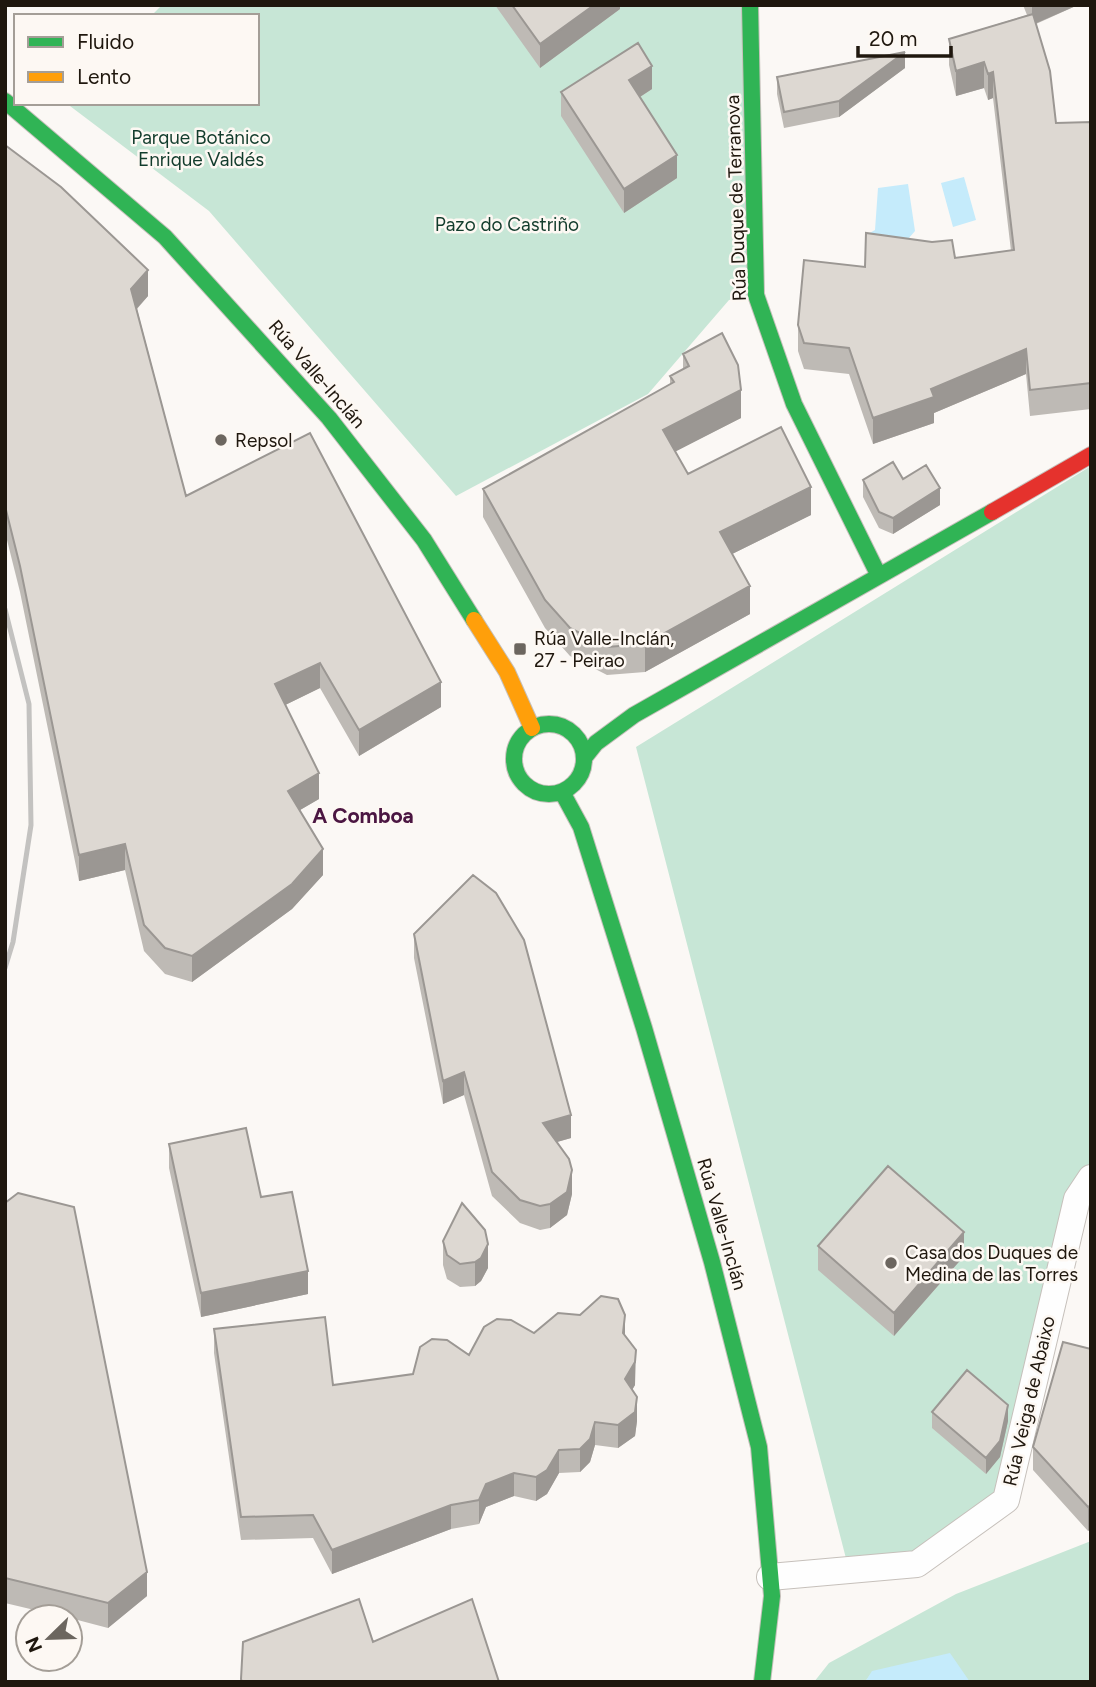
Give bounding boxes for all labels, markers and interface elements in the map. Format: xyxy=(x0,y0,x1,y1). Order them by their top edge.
legend xyxy=(14,14,259,105)
scale bar xyxy=(858,14,951,58)
text: 20 m xyxy=(869,26,917,51)
text: Fluido xyxy=(77,29,134,54)
text: Lento xyxy=(77,64,131,89)
street label: Rúa Duque de Terranova xyxy=(721,94,751,302)
park label: Parque Botánico Enrique Valdés xyxy=(131,126,271,171)
park label: Pazo do Castriño xyxy=(435,213,579,236)
street label: Rúa Valle-Inclán xyxy=(264,315,370,433)
place label: Repsol xyxy=(235,429,293,452)
marker: Repsol xyxy=(213,432,229,448)
place label: Rúa Valle-Inclán, 27 - Peirao xyxy=(534,627,674,672)
marker: Rúa Valle-Inclán, 27 - Peirao xyxy=(512,641,528,657)
district label: A Comboa xyxy=(312,803,414,828)
street label: Rúa Valle-Inclán xyxy=(692,1155,752,1293)
place label: Casa dos Duques de Medina de las Torres xyxy=(905,1241,1078,1286)
marker: Casa dos Duques de Medina de las Torres xyxy=(883,1255,899,1271)
street label: Rúa Veiga de Abaixo xyxy=(998,1314,1060,1488)
north arrow xyxy=(14,1603,84,1673)
text: N xyxy=(20,1633,47,1656)

